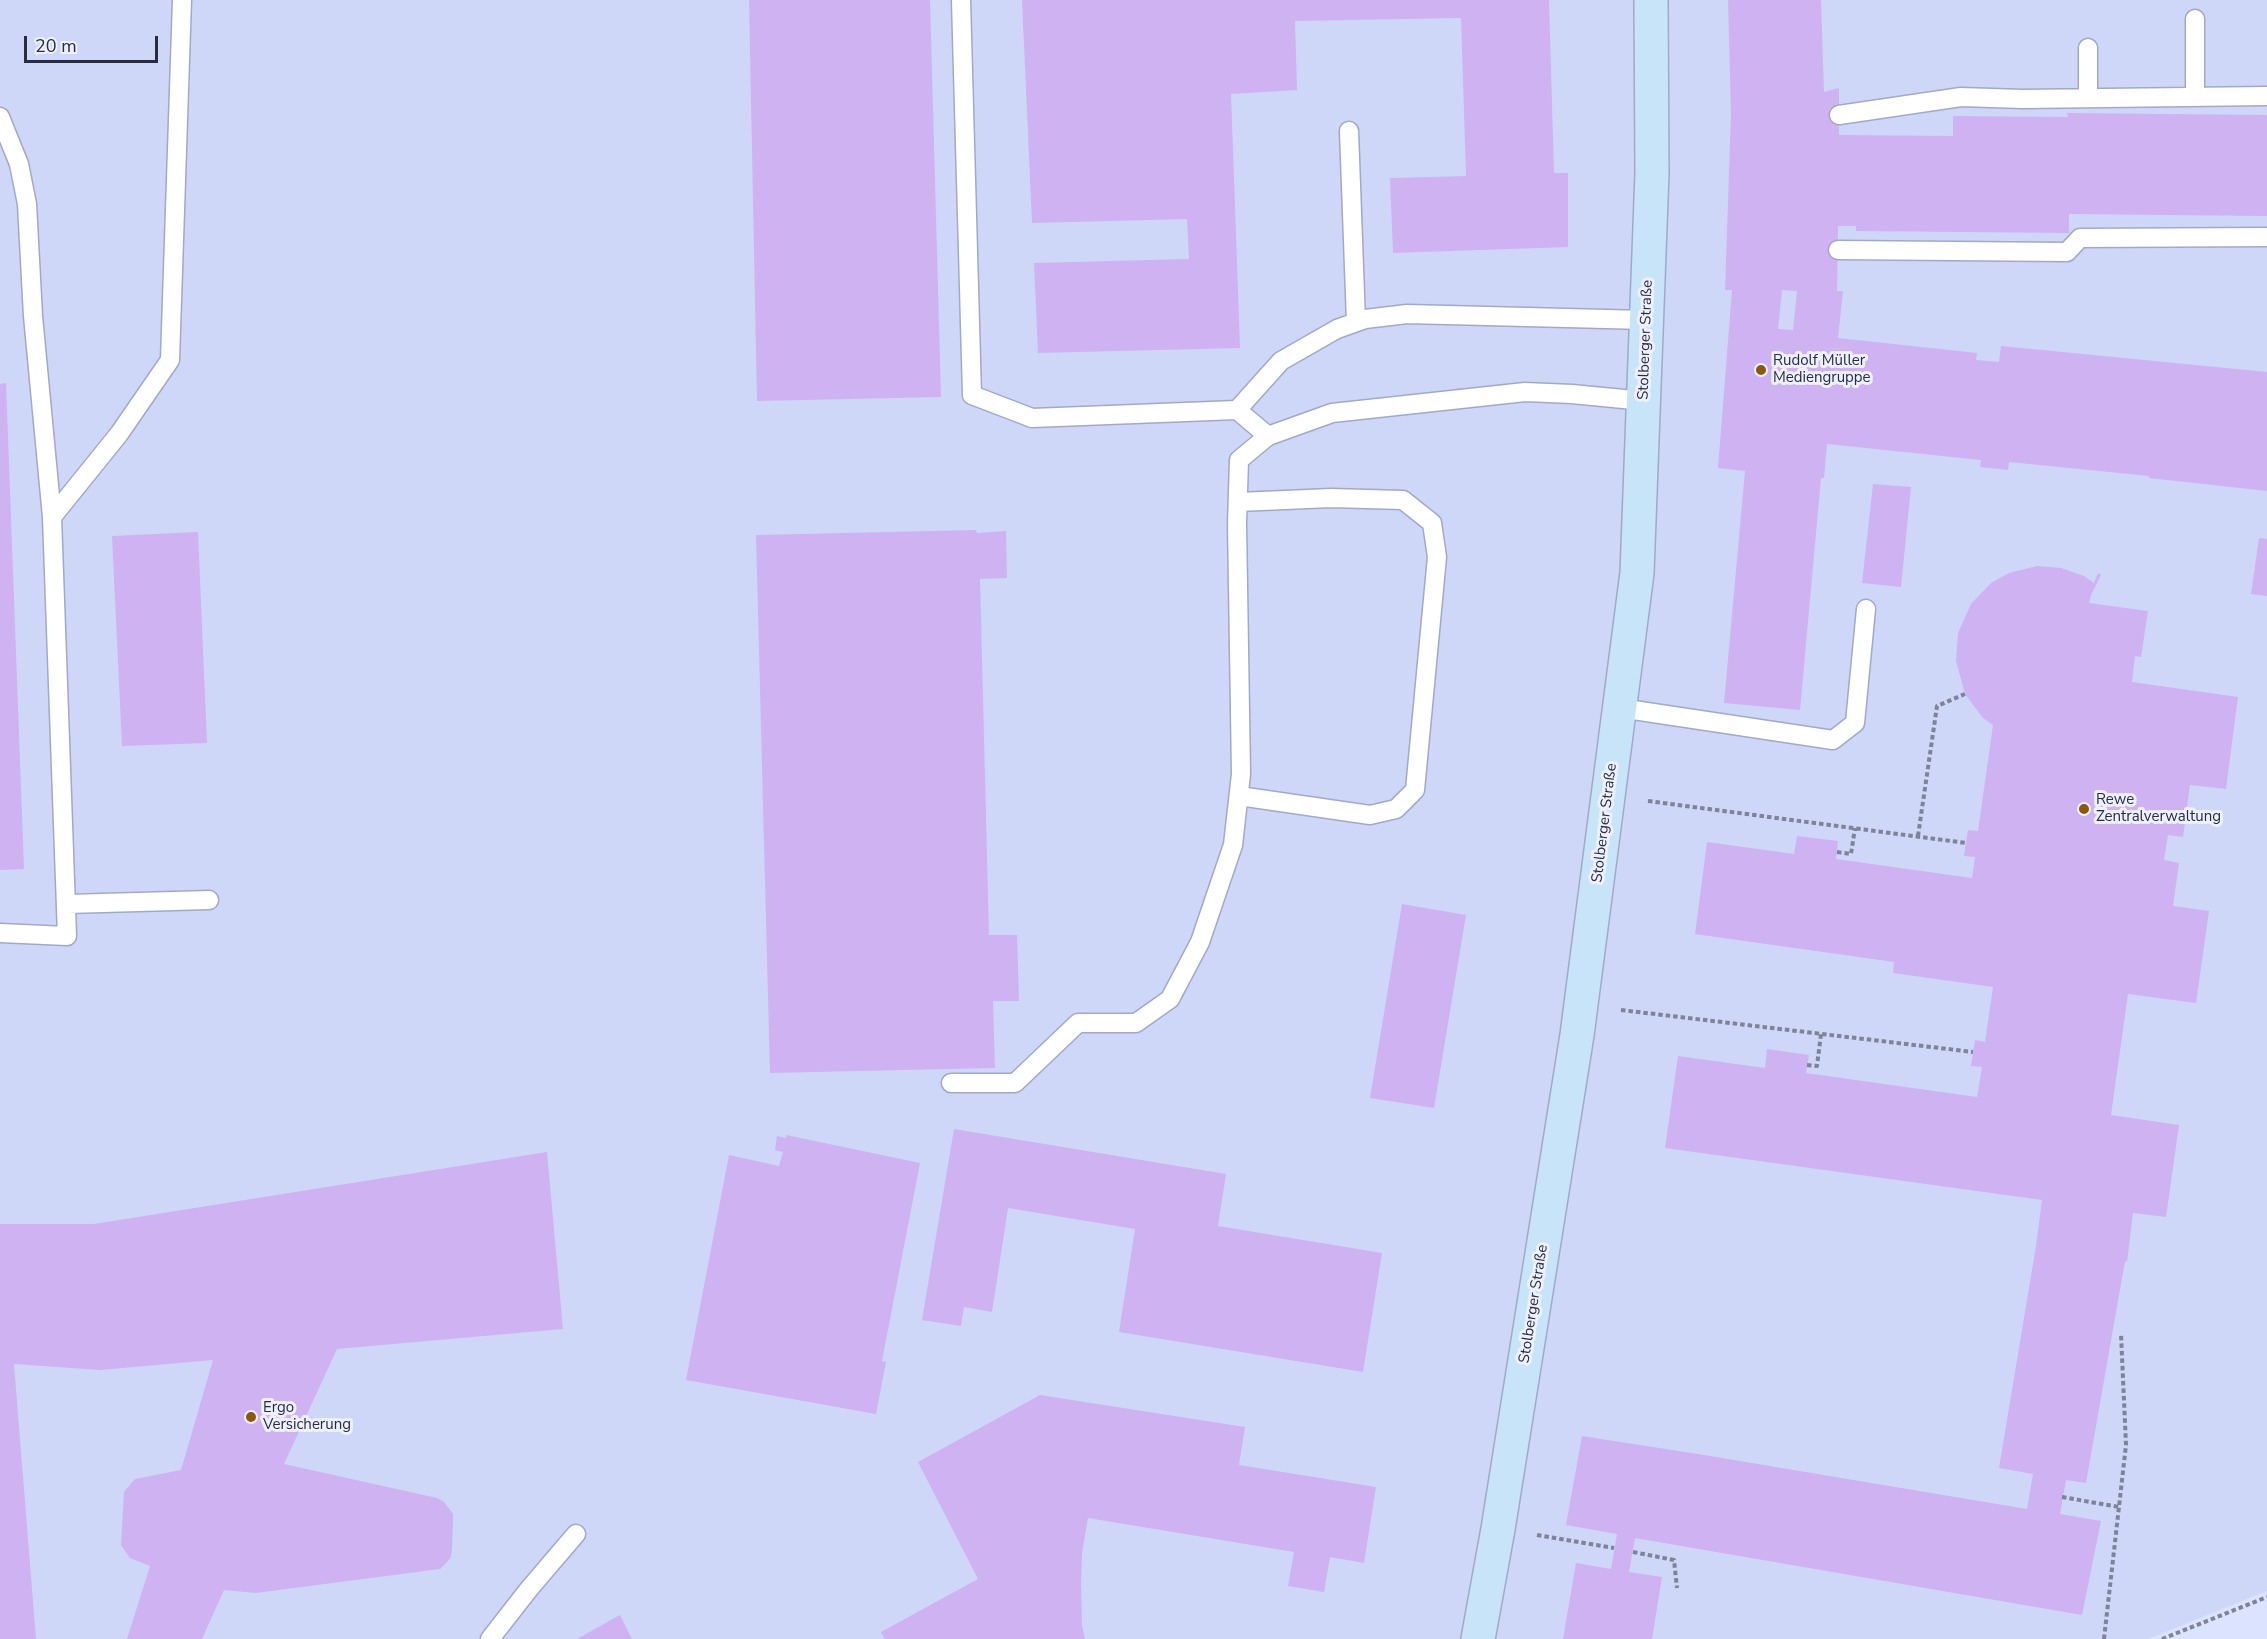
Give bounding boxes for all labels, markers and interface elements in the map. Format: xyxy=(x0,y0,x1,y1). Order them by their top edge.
scale bar xyxy=(27,24,160,62)
text: 20 m xyxy=(35,34,77,58)
street label: Stolberger Straße xyxy=(1635,280,1657,400)
place label: Rudolf Müller Mediengruppe xyxy=(1773,352,1871,387)
marker: Rudolf Müller Mediengruppe xyxy=(1754,363,1768,377)
street label: Stolberger Straße xyxy=(1589,762,1621,884)
place label: Rewe Zentralverwaltung xyxy=(2096,791,2221,826)
marker: Rewe Zentralverwaltung xyxy=(2077,802,2091,816)
street label: Stolberger Straße xyxy=(1516,1243,1552,1365)
place label: Ergo Versicherung xyxy=(263,1399,351,1434)
marker: Ergo Versicherung xyxy=(244,1410,258,1424)

